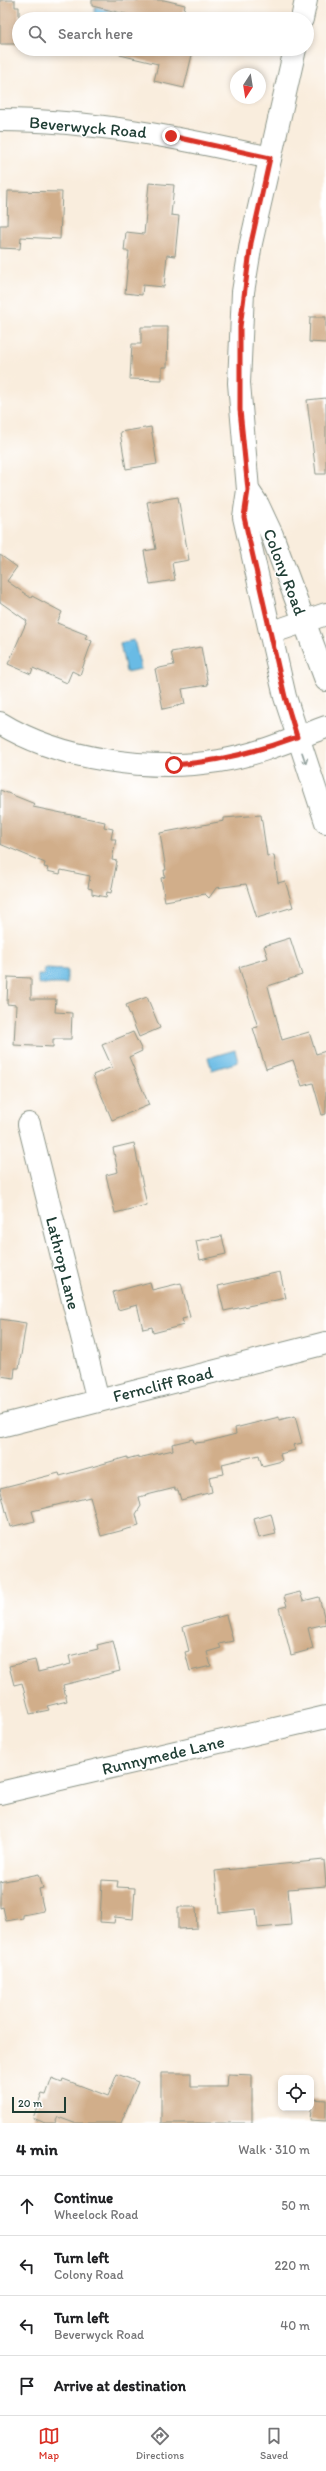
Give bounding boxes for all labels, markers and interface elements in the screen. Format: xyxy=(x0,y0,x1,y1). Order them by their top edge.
search box xyxy=(12,12,314,56)
icon: search xyxy=(26,23,48,45)
text: Search here xyxy=(58,25,133,43)
north arrow xyxy=(230,68,266,104)
street label: Beverwyck Road xyxy=(28,112,148,142)
route end xyxy=(162,127,180,145)
street label: Colony Road xyxy=(259,526,311,619)
one-way arrow xyxy=(301,752,309,764)
route start xyxy=(165,756,183,774)
street label: Lathrop Lane xyxy=(42,1214,84,1312)
street label: Ferncliff Road xyxy=(111,1362,216,1406)
street label: Runnymede Lane xyxy=(100,1731,226,1779)
map controls xyxy=(278,2075,314,2111)
button: locate xyxy=(278,2075,314,2111)
scale bar xyxy=(12,2095,66,2114)
text: 20 m xyxy=(18,2097,42,2110)
text: 4 min xyxy=(16,2139,58,2159)
text: Walk · 310 m xyxy=(238,2142,310,2157)
text: Continue xyxy=(54,2189,113,2207)
icon: ahead xyxy=(16,2195,38,2217)
text: 50 m xyxy=(281,2198,310,2213)
text: Wheelock Road xyxy=(54,2207,138,2222)
text: Turn left xyxy=(54,2249,109,2267)
icon: left xyxy=(16,2255,38,2277)
text: 220 m xyxy=(274,2258,310,2273)
text: Colony Road xyxy=(54,2267,124,2282)
text: Turn left xyxy=(54,2309,109,2327)
icon: left xyxy=(16,2315,38,2337)
text: 40 m xyxy=(280,2318,310,2333)
text: Beverwyck Road xyxy=(54,2327,144,2342)
icon: arrive xyxy=(16,2375,38,2397)
text: Arrive at destination xyxy=(54,2377,186,2395)
tab: Map xyxy=(38,2425,60,2462)
tab: Directions xyxy=(136,2425,184,2462)
tab: Saved xyxy=(260,2425,288,2462)

